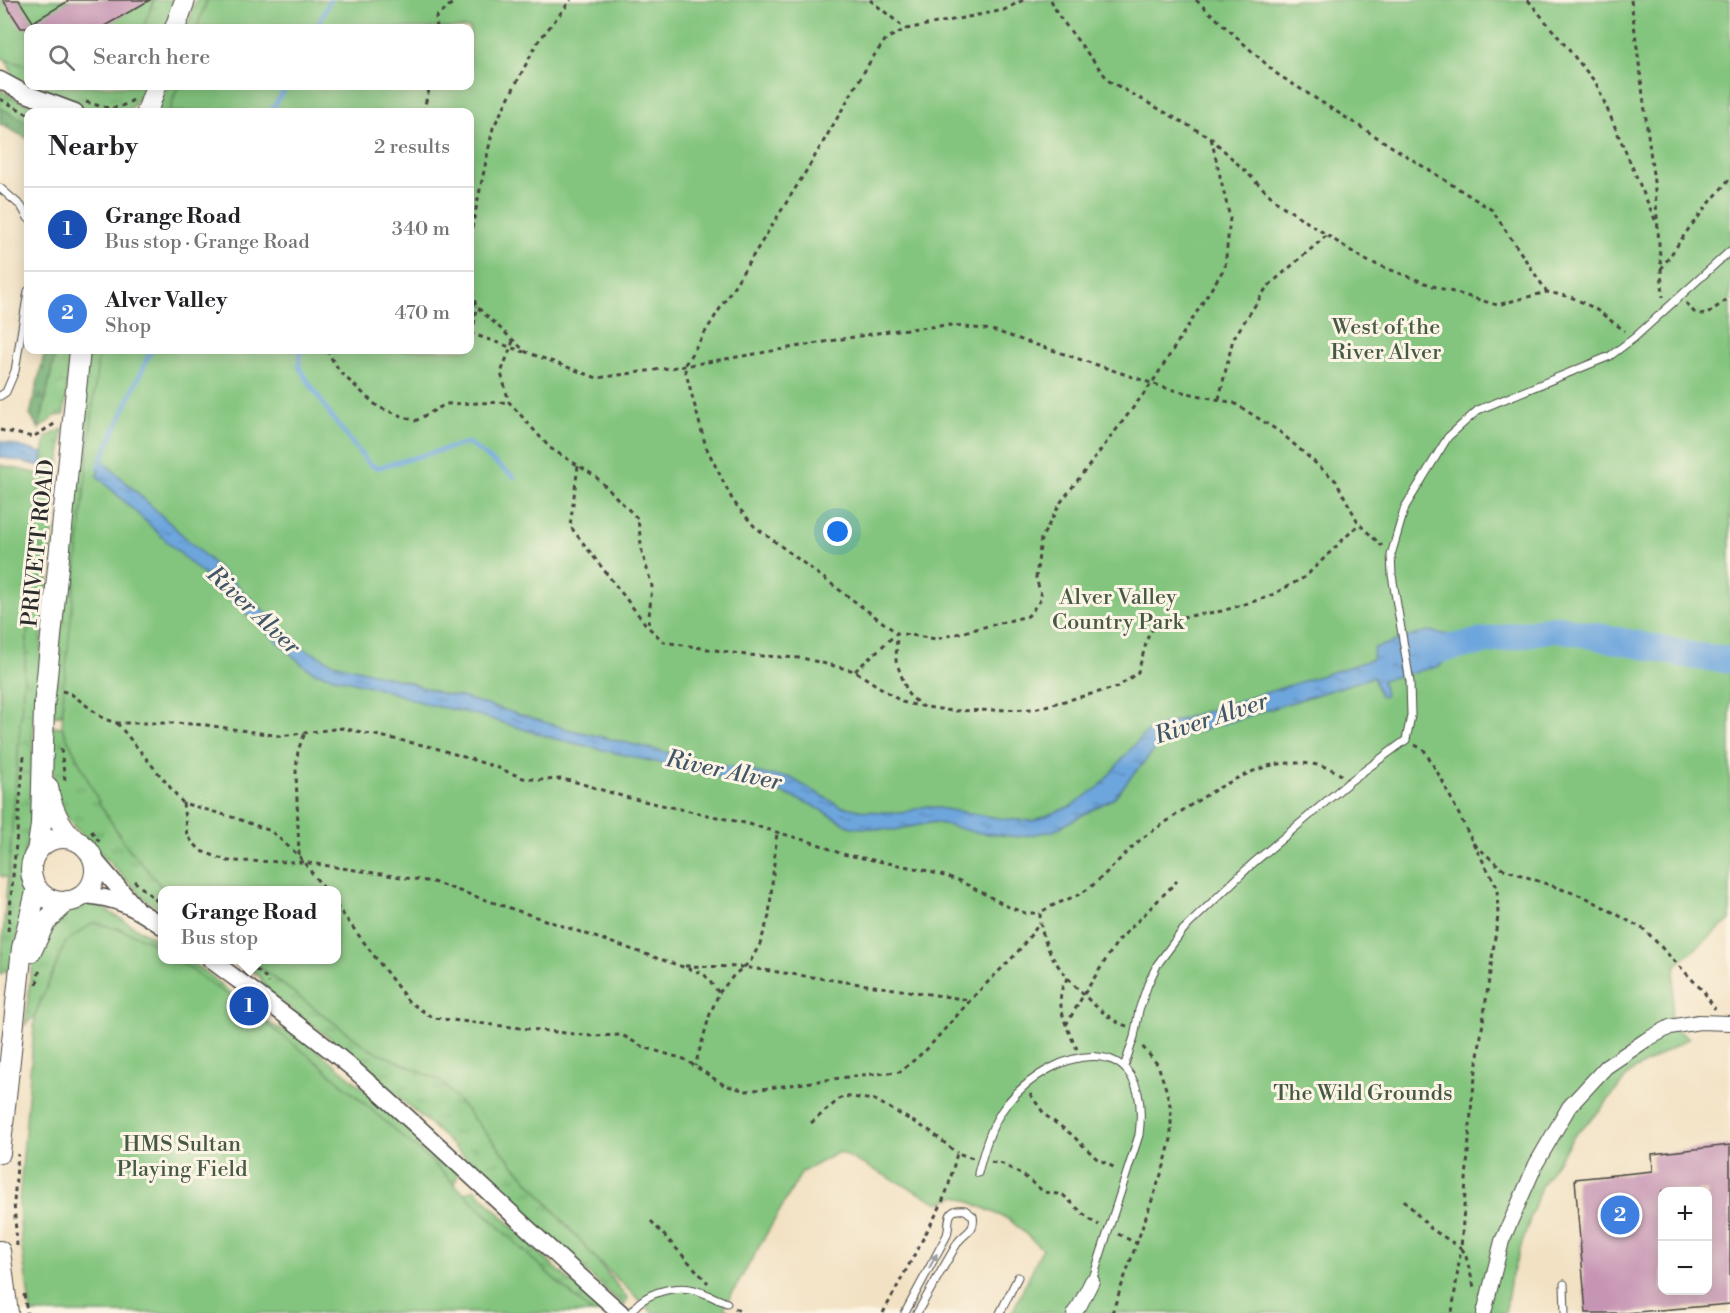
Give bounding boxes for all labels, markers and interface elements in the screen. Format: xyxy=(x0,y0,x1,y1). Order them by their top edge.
search box xyxy=(24,24,474,90)
icon: search xyxy=(45,41,78,74)
text: Search here xyxy=(93,44,210,71)
text: Nearby xyxy=(48,131,138,163)
text: 2 results xyxy=(374,135,450,160)
text: Grange Road xyxy=(105,203,241,230)
text: 1 xyxy=(63,217,72,242)
text: 340 m xyxy=(392,217,450,242)
text: Bus stop · Grange Road xyxy=(105,230,310,255)
text: Alver Valley xyxy=(105,287,227,314)
text: 2 xyxy=(61,301,74,326)
text: 470 m xyxy=(394,301,450,326)
text: Shop xyxy=(105,314,151,339)
park label: West of the River Alver xyxy=(1330,314,1442,366)
street label: PRIVETT ROAD xyxy=(16,458,61,628)
your location xyxy=(823,517,852,546)
water label: River Alver xyxy=(199,559,307,662)
park label: Alver Valley Country Park xyxy=(1052,584,1186,636)
water label: River Alver xyxy=(1150,686,1273,752)
water label: River Alver xyxy=(662,744,785,798)
popup xyxy=(158,886,341,964)
text: Grange Road xyxy=(181,899,318,926)
text: Bus stop xyxy=(181,926,258,951)
pin: 1 xyxy=(230,984,268,1028)
park label: The Wild Grounds xyxy=(1273,1080,1453,1107)
park label: HMS Sultan Playing Field xyxy=(116,1131,248,1183)
map controls xyxy=(1658,1187,1712,1295)
button: + xyxy=(1658,1187,1712,1241)
pin: 2 xyxy=(1600,1192,1640,1238)
button: − xyxy=(1658,1241,1712,1295)
one-way arrow xyxy=(928,1253,938,1270)

